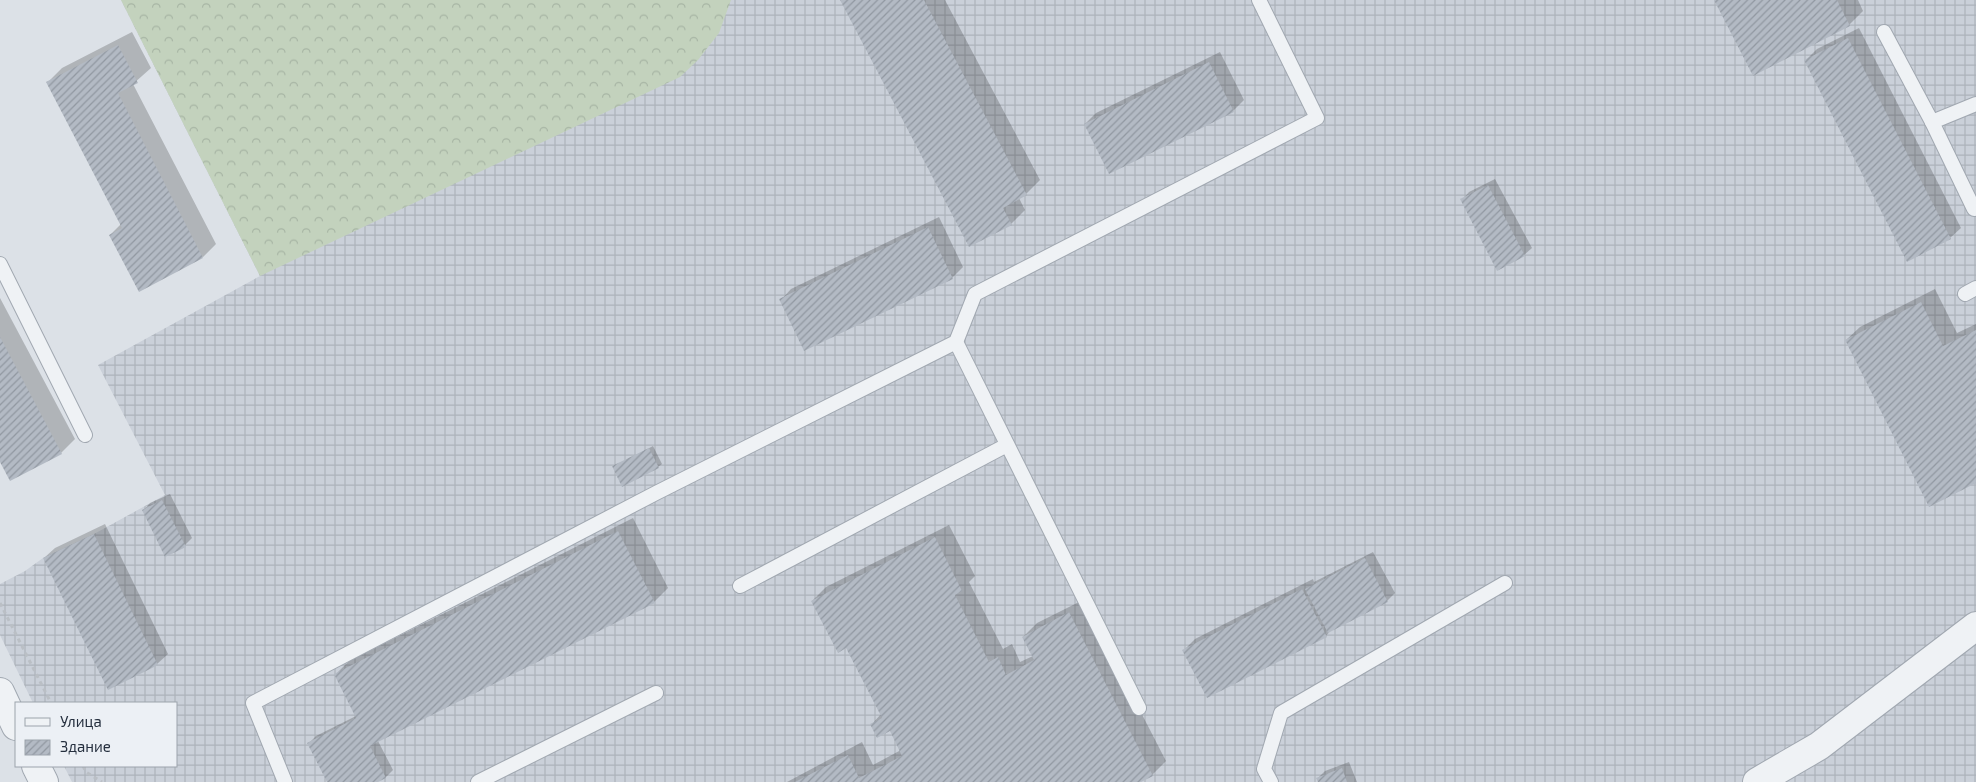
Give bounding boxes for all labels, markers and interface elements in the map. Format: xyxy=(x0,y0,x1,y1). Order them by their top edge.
legend xyxy=(15,702,178,767)
text: Улица xyxy=(60,712,102,730)
text: Здание xyxy=(60,737,111,755)

